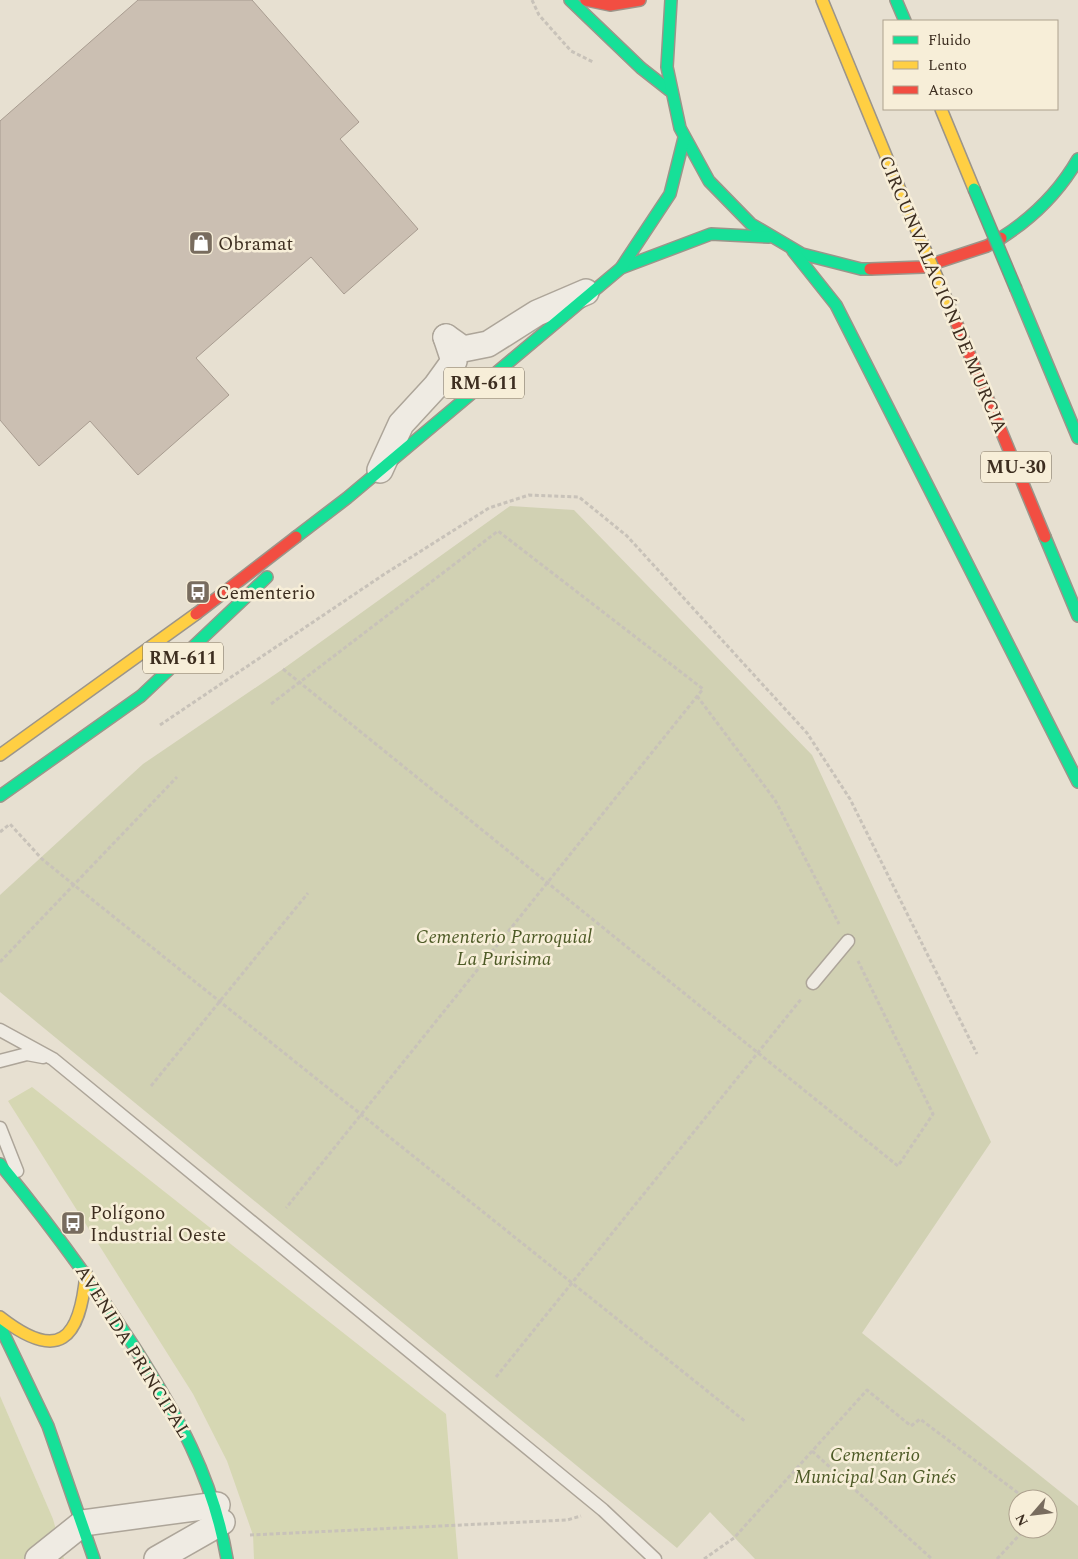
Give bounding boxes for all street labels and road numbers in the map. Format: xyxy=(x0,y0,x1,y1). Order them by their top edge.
street label: CIRCUNVALACIÓN DE MURCIA xyxy=(871,151,1014,438)
road number: RM-611 xyxy=(444,368,524,398)
road number: MU-30 xyxy=(981,452,1051,482)
road number: RM-611 xyxy=(143,642,223,674)
street label: AVENIDA PRINCIPAL xyxy=(67,1259,198,1444)

